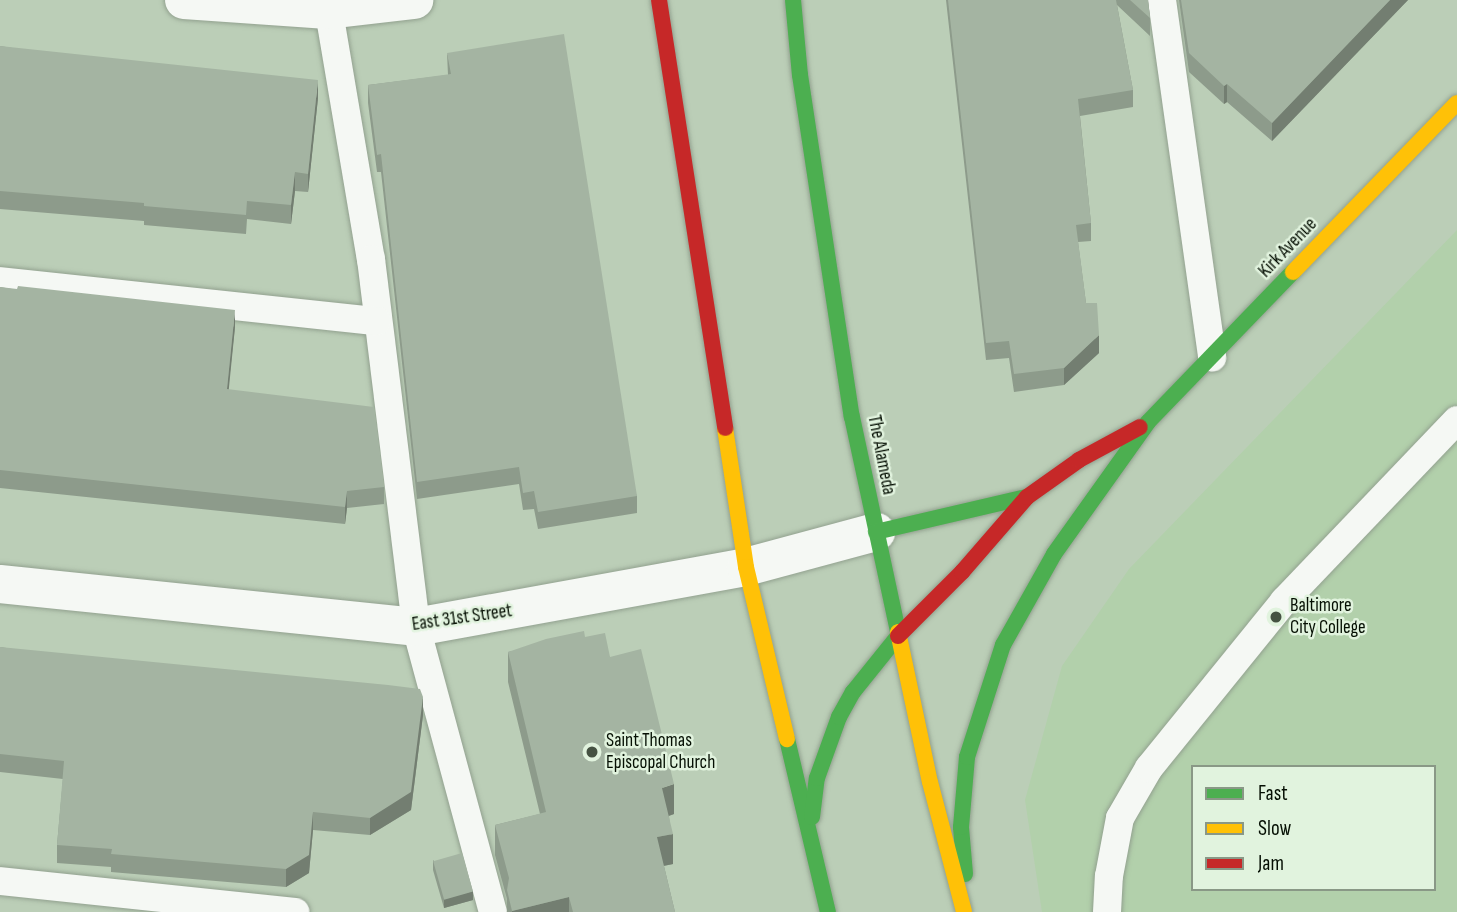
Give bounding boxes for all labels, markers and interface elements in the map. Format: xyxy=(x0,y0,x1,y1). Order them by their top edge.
street label: Kirk Avenue xyxy=(1254,213,1322,283)
street label: The Alameda xyxy=(862,413,900,497)
place label: Baltimore City College xyxy=(1290,595,1366,639)
street label: East 31st Street xyxy=(410,600,514,636)
marker: Baltimore City College xyxy=(1268,609,1284,625)
place label: Saint Thomas Episcopal Church xyxy=(606,730,715,774)
marker: Saint Thomas Episcopal Church xyxy=(584,744,600,760)
legend xyxy=(1191,765,1436,891)
text: Fast xyxy=(1258,781,1288,806)
text: Slow xyxy=(1258,816,1291,841)
text: Jam xyxy=(1258,851,1284,876)

